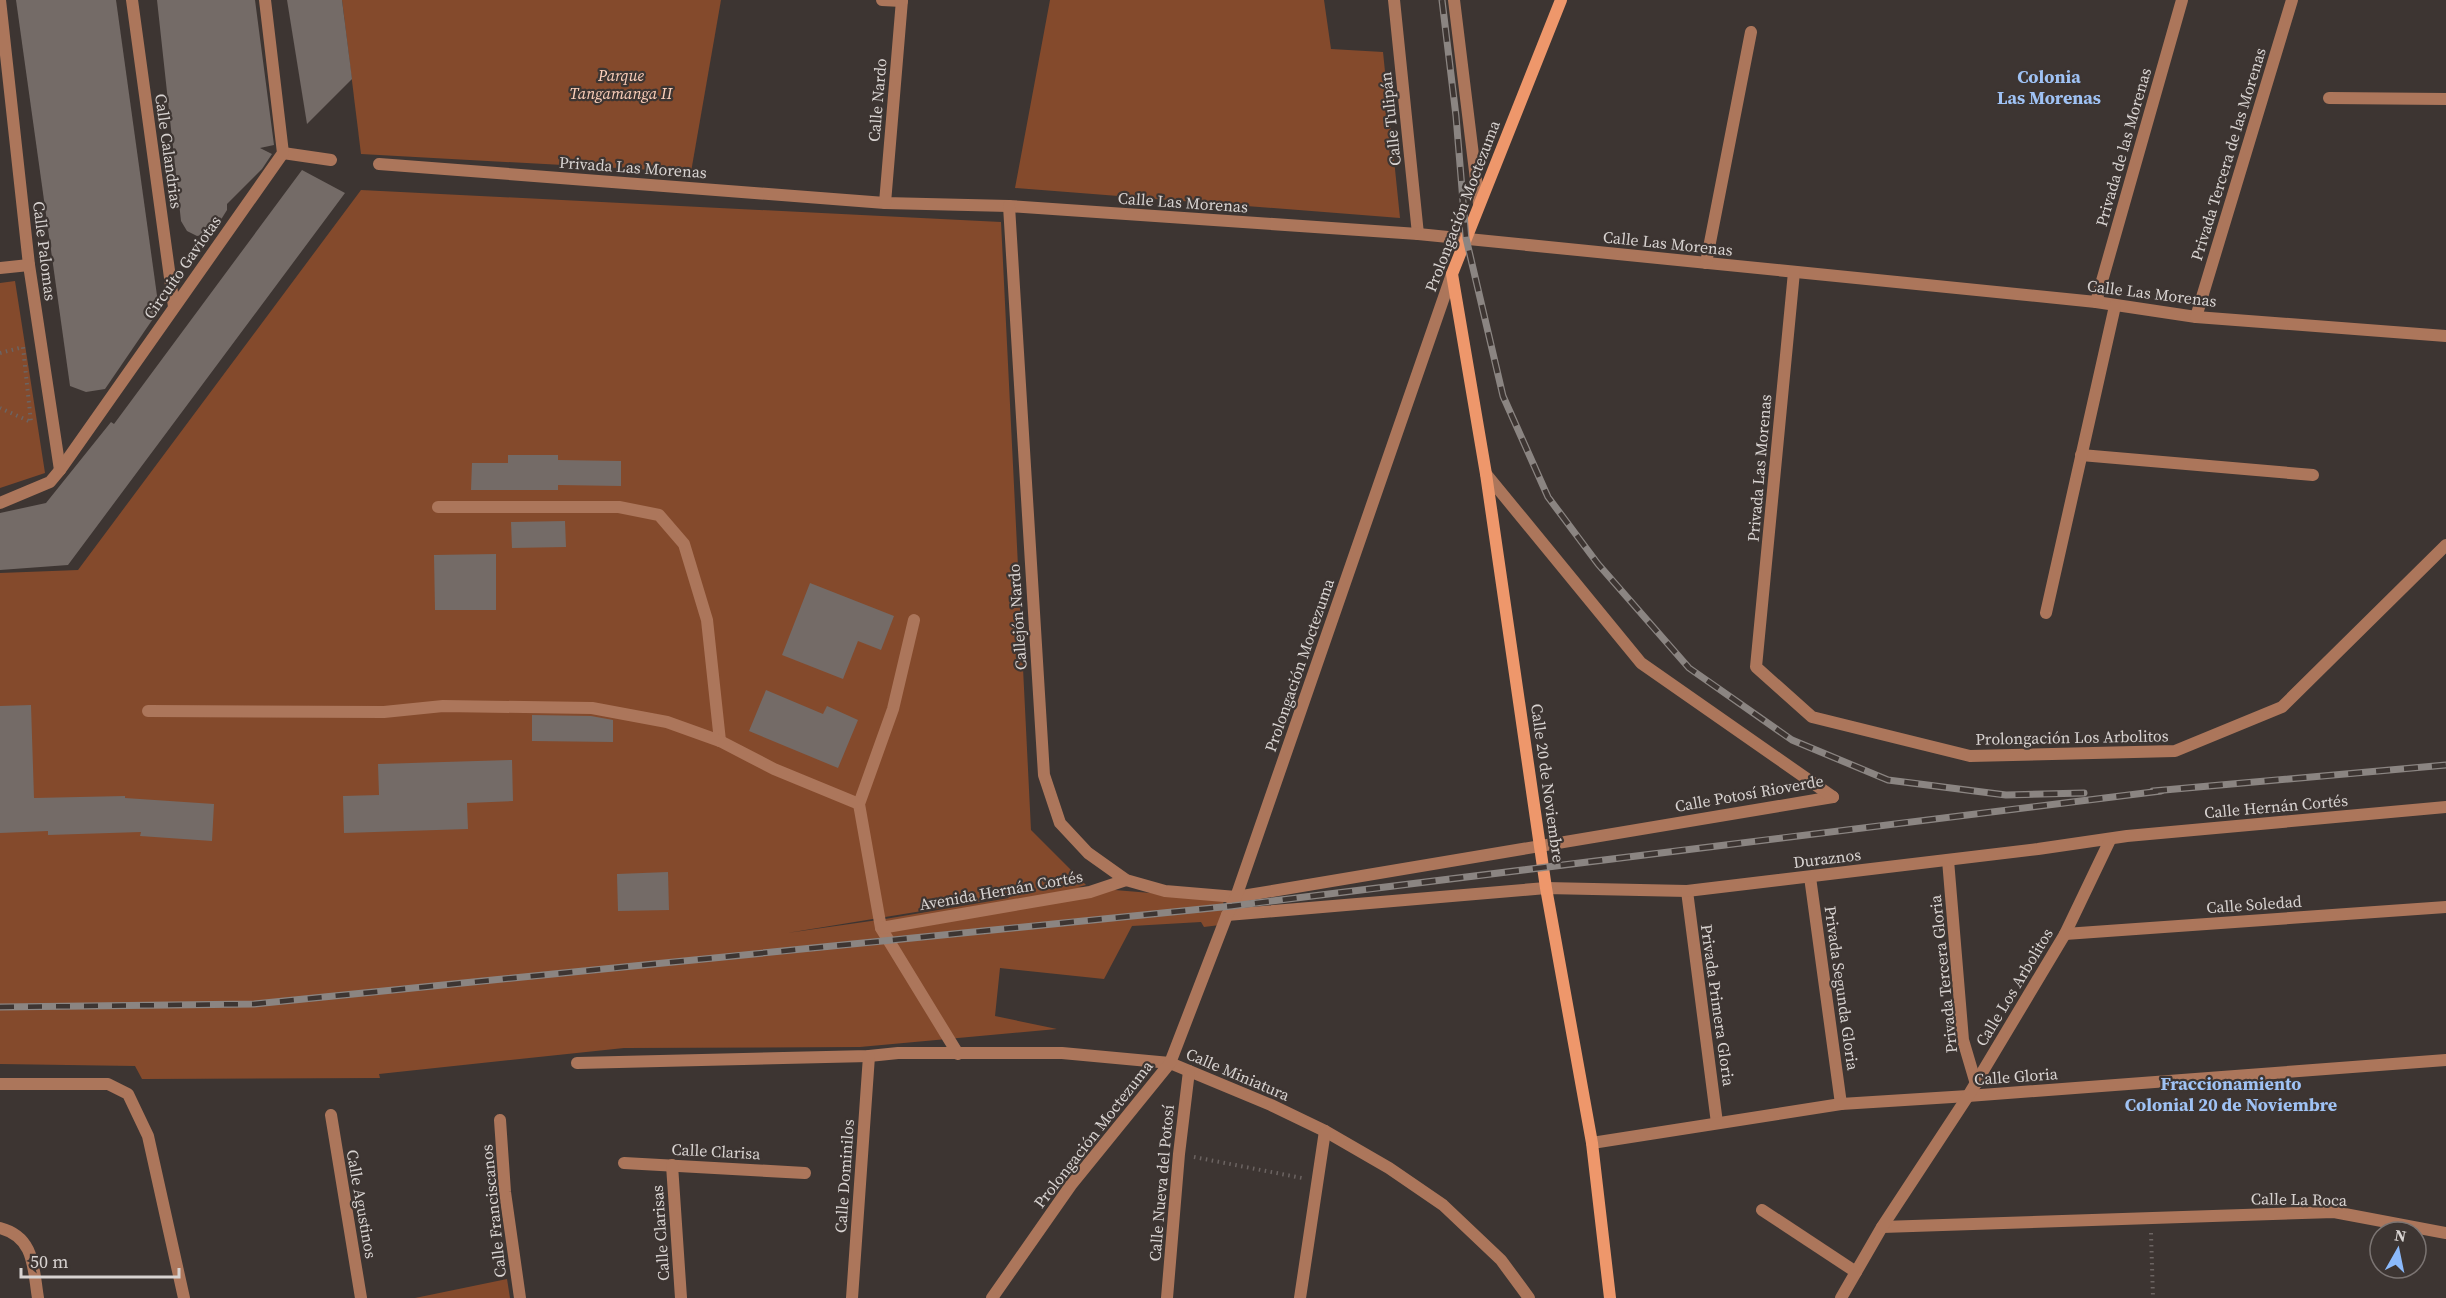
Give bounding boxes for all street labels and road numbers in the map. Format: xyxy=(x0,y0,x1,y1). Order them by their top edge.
street label: Privada Tercera de las Morenas xyxy=(2185,45,2271,263)
street label: Calle Nardo xyxy=(862,57,892,143)
street label: Privada de las Morenas xyxy=(2090,65,2156,229)
street label: Calle Tulipán xyxy=(1374,71,1406,167)
street label: Calle Calandrias xyxy=(150,92,188,210)
street label: Prolongación Moctezuma xyxy=(1419,116,1505,295)
street label: Privada Las Morenas xyxy=(558,151,708,183)
street label: Calle Las Morenas xyxy=(1117,186,1249,218)
street label: Calle Palomas xyxy=(28,200,62,302)
street label: Circuito Gaviotas xyxy=(138,211,226,323)
street label: Calle Las Morenas xyxy=(1602,225,1734,261)
street label: Calle Las Morenas xyxy=(2086,274,2218,312)
street label: Privada Las Morenas xyxy=(1742,393,1776,543)
street label: Callejón Nardo xyxy=(1002,563,1032,671)
street label: Prolongación Moctezuma xyxy=(1259,575,1339,755)
street label: Calle 20 de Noviembre xyxy=(1526,702,1570,864)
street label: Prolongación Los Arbolitos xyxy=(1975,724,2169,750)
street label: Calle Potosí Rioverde xyxy=(1673,769,1825,817)
street label: Calle Hernán Cortés xyxy=(2203,789,2349,823)
street label: Duraznos xyxy=(1792,843,1862,873)
street label: Avenida Hernán Cortés xyxy=(918,865,1084,915)
street label: Calle Soledad xyxy=(2206,890,2302,918)
street label: Privada Tercera Gloria xyxy=(1924,893,1962,1054)
street label: Privada Segunda Gloria xyxy=(1820,904,1865,1073)
street label: Privada Primera Gloria xyxy=(1696,923,1740,1088)
street label: Calle Los Arbolitos xyxy=(1970,924,2058,1050)
street label: Calle Miniatura xyxy=(1183,1042,1294,1106)
street label: Prolongación Moctezuma xyxy=(1028,1055,1158,1212)
street label: Calle Gloria xyxy=(1973,1062,2059,1090)
street label: Calle Nueva del Potosí xyxy=(1143,1104,1179,1262)
street label: Calle Dominilos xyxy=(829,1118,859,1234)
street label: Calle Clarisa xyxy=(671,1138,762,1164)
street label: Calle Franciscanos xyxy=(475,1143,511,1279)
street label: Calle Agustinos xyxy=(342,1148,382,1260)
street label: Calle Clarisas xyxy=(646,1184,674,1282)
street label: Calle La Roca xyxy=(2251,1187,2348,1211)

